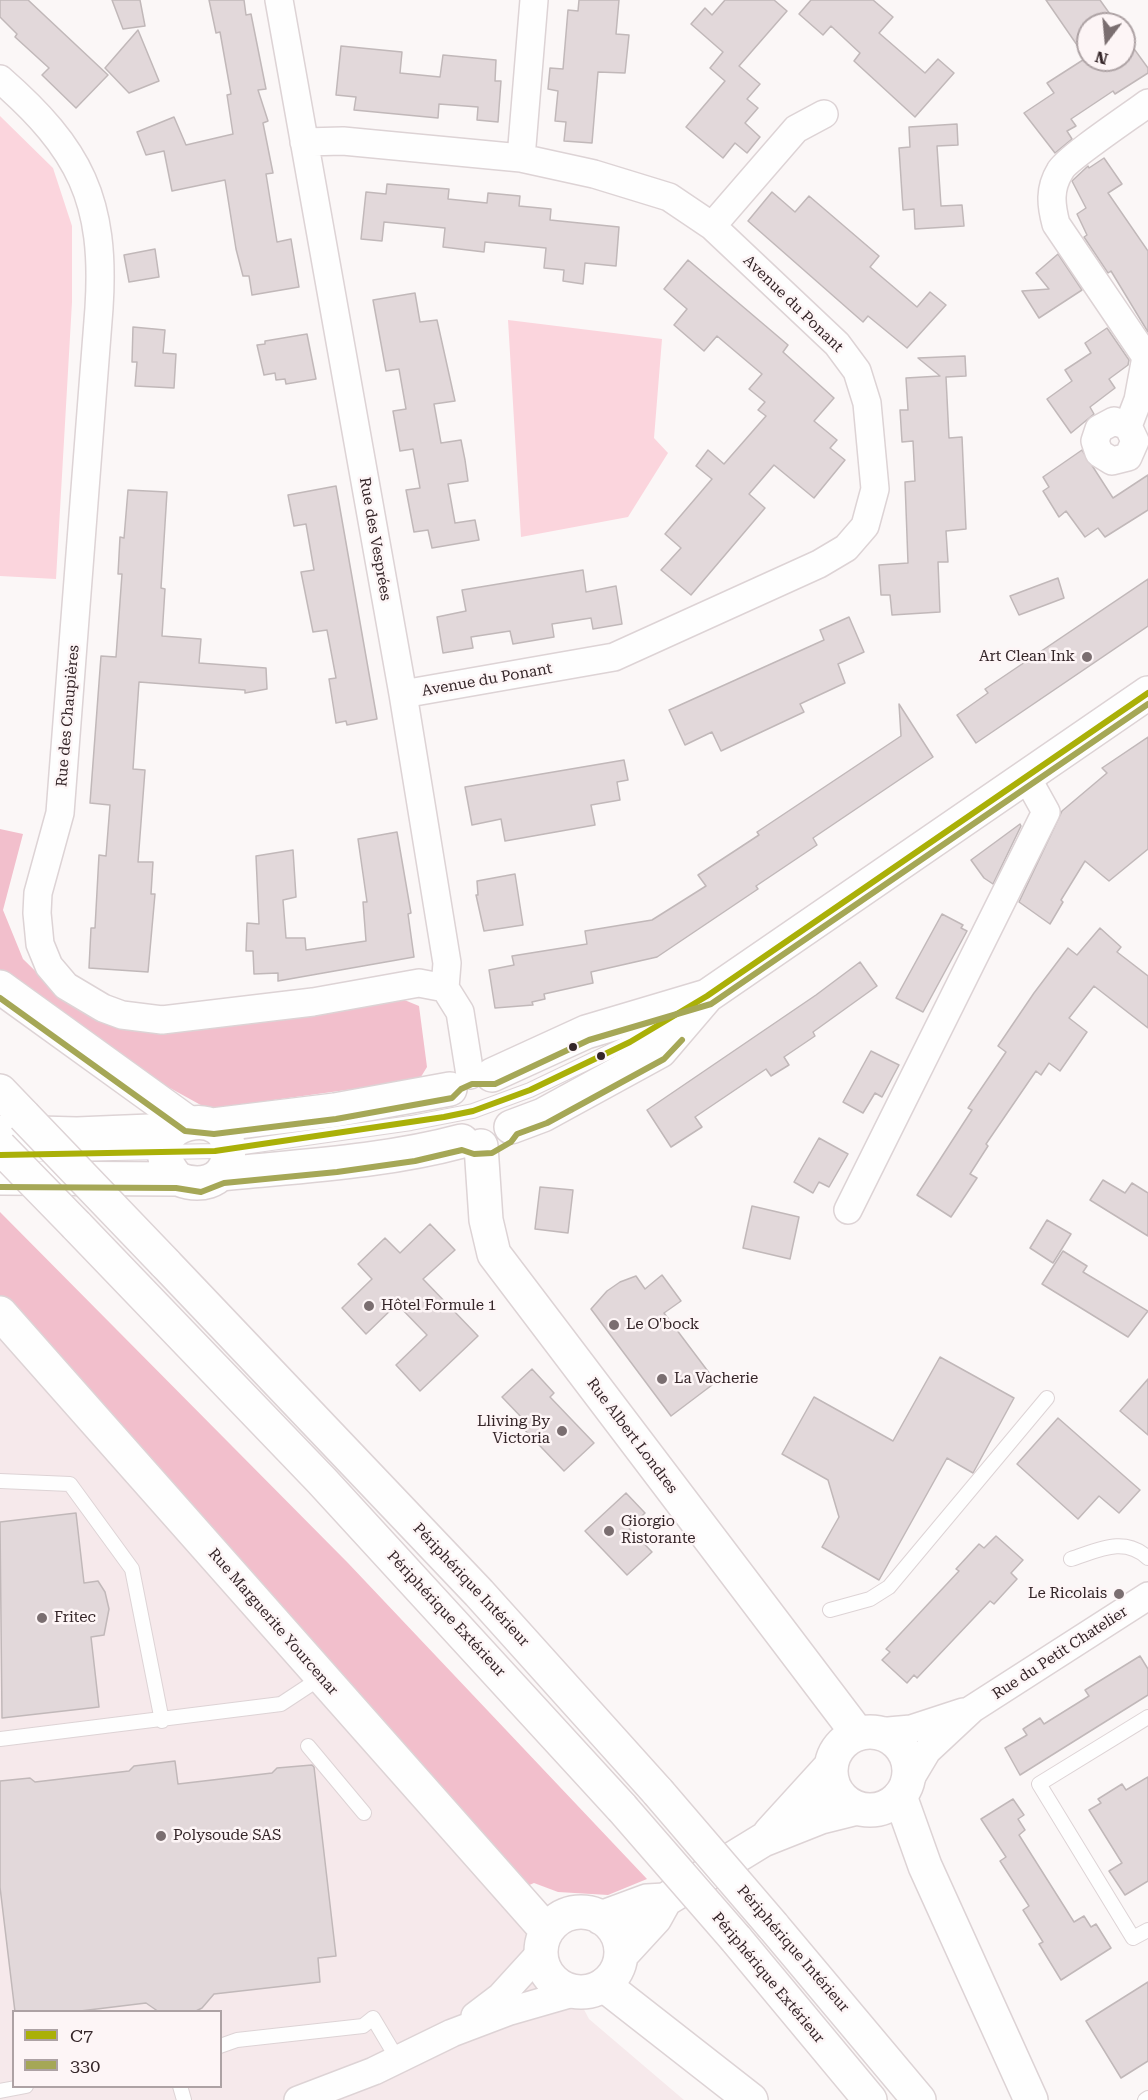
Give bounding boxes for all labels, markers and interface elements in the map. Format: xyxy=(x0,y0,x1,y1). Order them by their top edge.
north arrow xyxy=(1076,12,1136,72)
text: N xyxy=(1093,47,1110,69)
street label: Avenue du Ponant xyxy=(739,252,847,356)
street label: Rue des Vesprées xyxy=(355,476,395,602)
street label: Rue des Chaupières xyxy=(53,644,83,788)
place label: Art Clean Ink xyxy=(979,648,1075,666)
marker: Art Clean Ink xyxy=(1080,650,1094,664)
street label: Avenue du Ponant xyxy=(420,660,554,700)
unlabelled marker xyxy=(567,1041,579,1053)
unlabelled marker xyxy=(595,1050,607,1062)
place label: Hôtel Formule 1 xyxy=(381,1297,496,1315)
marker: Hôtel Formule 1 xyxy=(362,1299,376,1313)
place label: Le O'bock xyxy=(626,1316,699,1334)
marker: Le O'bock xyxy=(607,1318,621,1332)
place label: La Vacherie xyxy=(674,1370,758,1388)
marker: La Vacherie xyxy=(655,1372,669,1386)
street label: Rue Albert Londres xyxy=(583,1375,681,1497)
place label: Lliving By Victoria xyxy=(477,1413,550,1448)
marker: Lliving By Victoria xyxy=(555,1424,569,1438)
place label: Giorgio Ristorante xyxy=(621,1513,696,1548)
street label: Périphérique Intérieur xyxy=(409,1520,533,1650)
marker: Giorgio Ristorante xyxy=(602,1524,616,1538)
street label: Rue Marguerite Yourcenar xyxy=(204,1545,342,1699)
street label: Périphérique Extérieur xyxy=(383,1547,509,1681)
place label: Le Ricolais xyxy=(1028,1585,1107,1603)
marker: Le Ricolais xyxy=(1112,1587,1126,1601)
street label: Rue du Petit Chatelier xyxy=(989,1603,1131,1703)
place label: Fritec xyxy=(54,1609,96,1627)
marker: Fritec xyxy=(35,1611,49,1625)
place label: Polysoude SAS xyxy=(173,1827,281,1845)
marker: Polysoude SAS xyxy=(154,1829,168,1843)
street label: Périphérique Intérieur xyxy=(733,1882,853,2016)
street label: Périphérique Extérieur xyxy=(708,1909,828,2047)
legend xyxy=(12,2010,222,2088)
text: C7 xyxy=(70,2025,93,2046)
text: 330 xyxy=(70,2055,100,2076)

